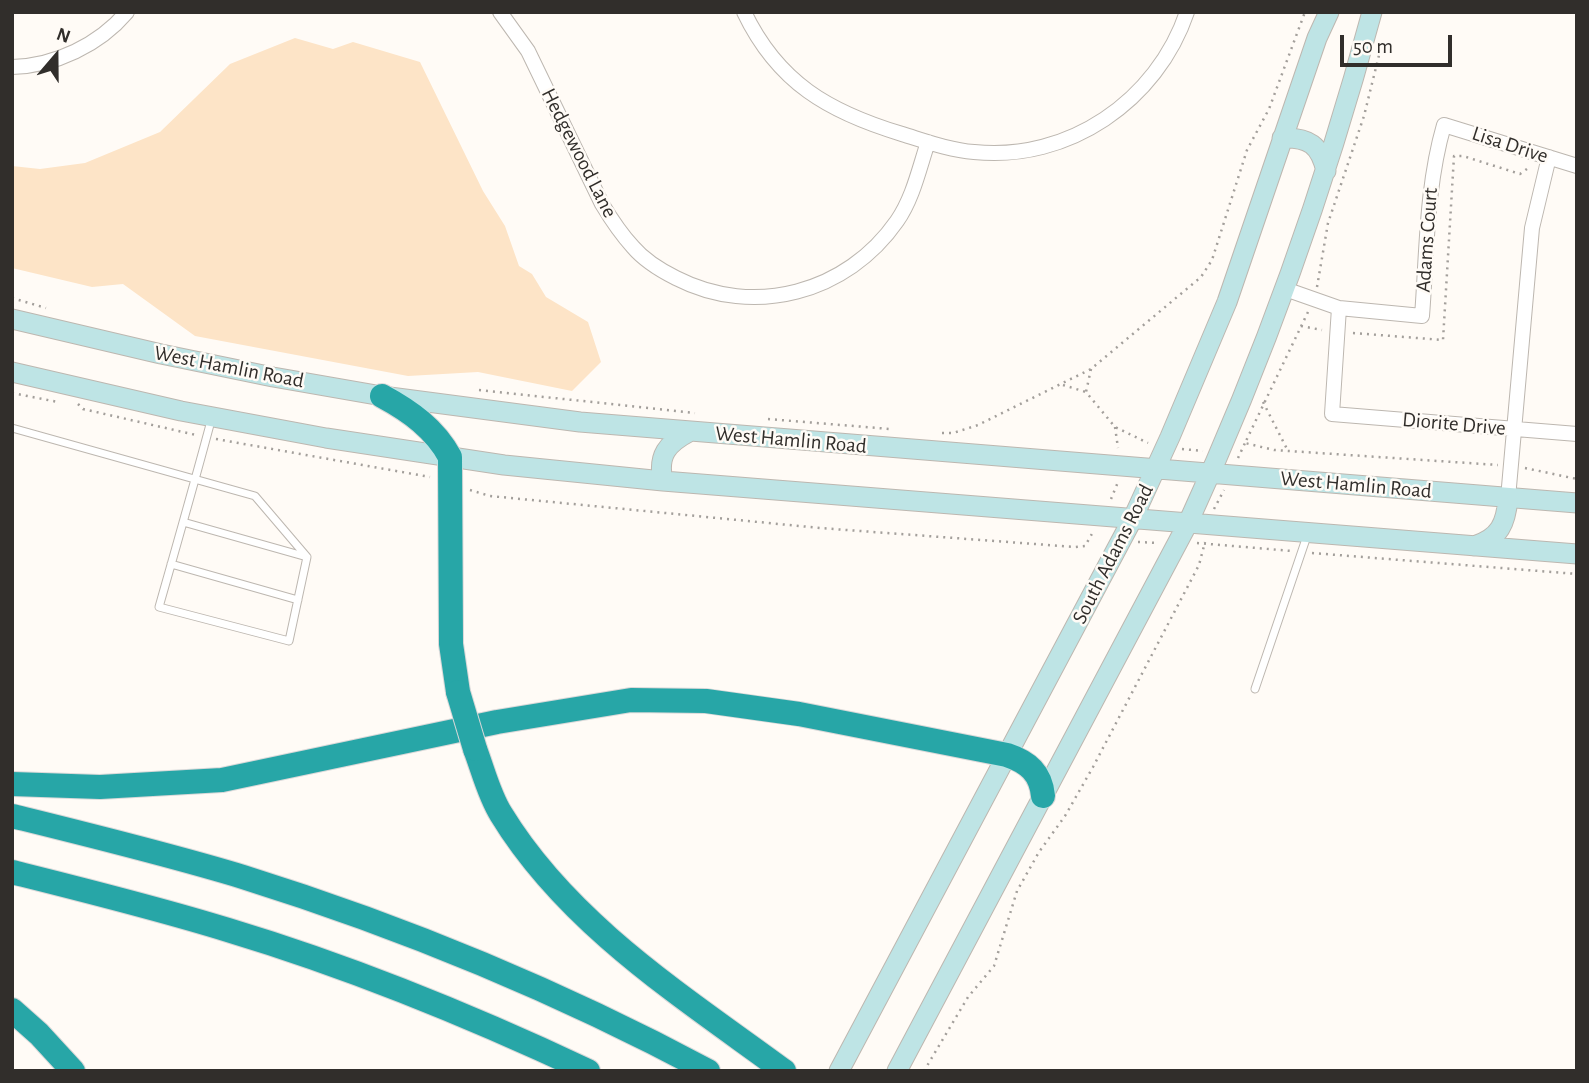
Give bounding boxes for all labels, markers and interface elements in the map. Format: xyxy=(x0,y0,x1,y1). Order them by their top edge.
north arrow xyxy=(21,21,91,91)
scale bar xyxy=(1344,21,1456,65)
text: N xyxy=(54,25,73,47)
text: 50 m xyxy=(1353,36,1393,57)
street label: Hedgewood Lane xyxy=(536,84,622,222)
street label: Lisa Drive xyxy=(1469,121,1551,169)
street label: Adams Court xyxy=(1411,187,1443,293)
street label: West Hamlin Road xyxy=(152,340,306,394)
street label: Diorite Drive xyxy=(1401,407,1507,441)
street label: West Hamlin Road xyxy=(714,421,868,459)
street label: West Hamlin Road xyxy=(1279,466,1433,504)
street label: South Adams Road xyxy=(1067,480,1159,628)

